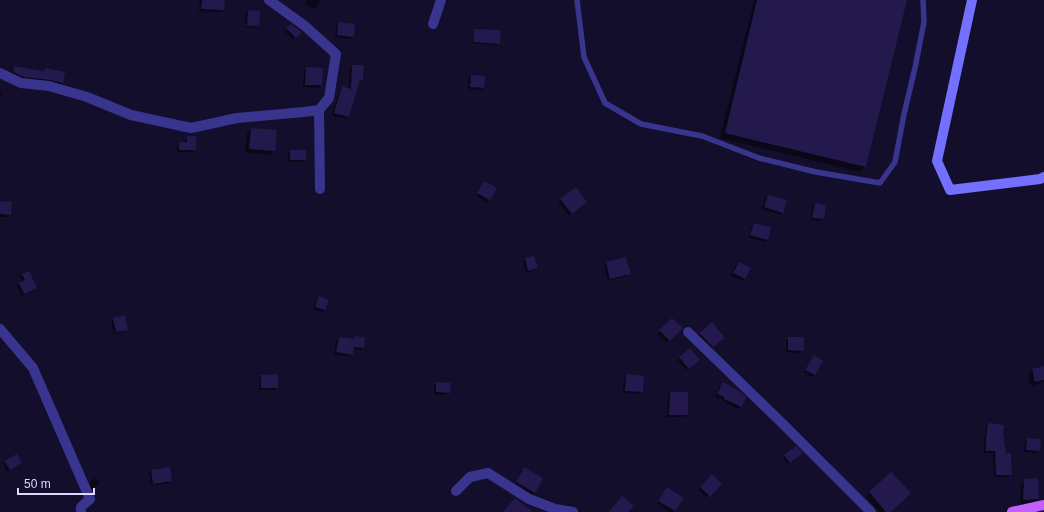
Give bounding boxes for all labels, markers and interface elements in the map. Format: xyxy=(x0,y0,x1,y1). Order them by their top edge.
scale bar xyxy=(18,470,94,496)
text: 50 m xyxy=(24,477,51,491)

